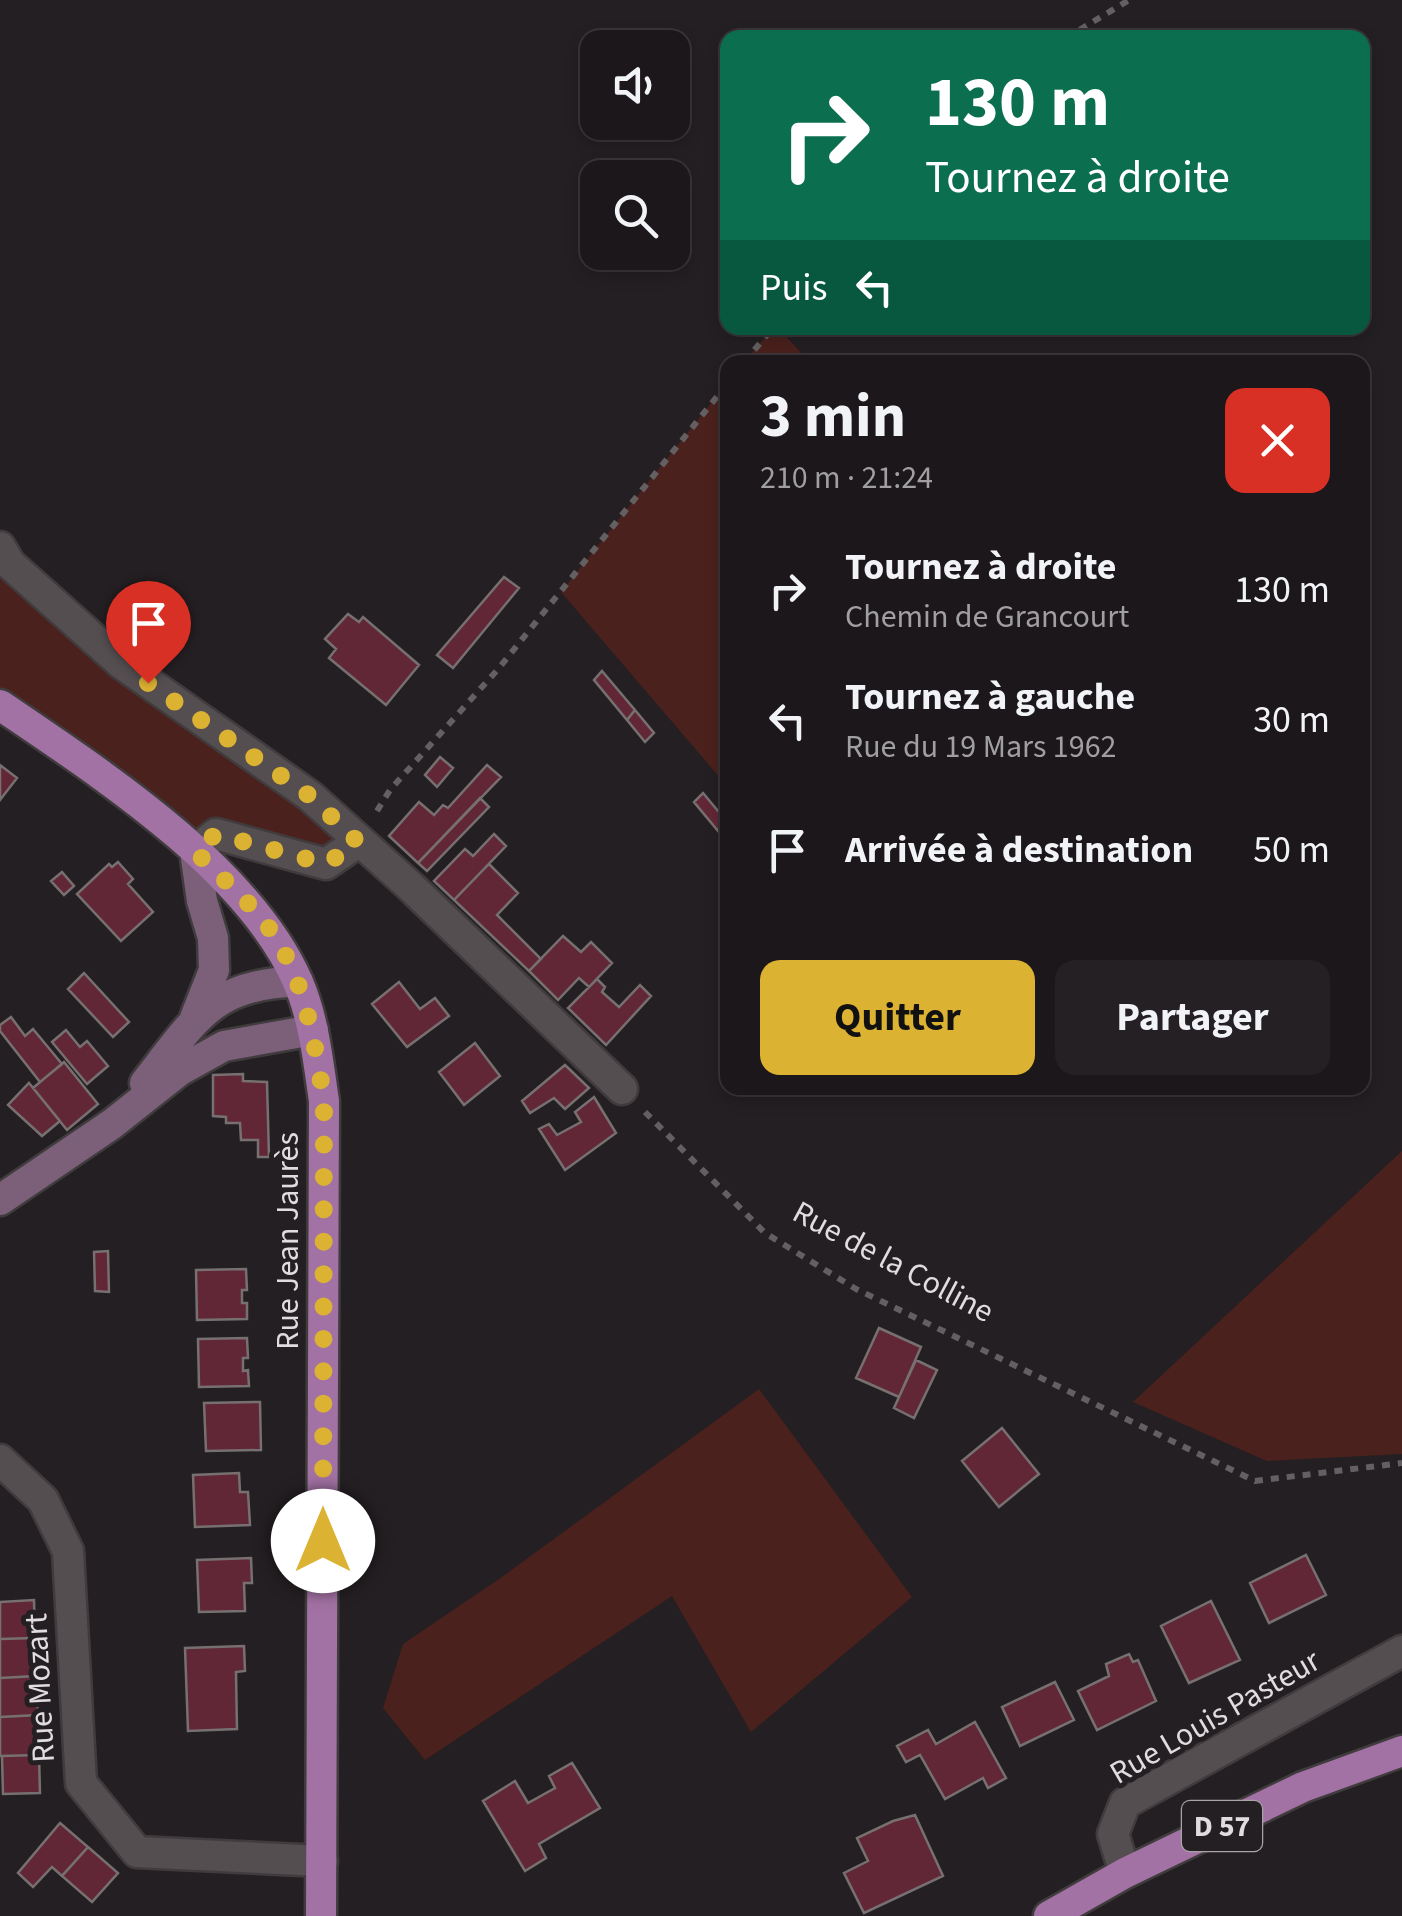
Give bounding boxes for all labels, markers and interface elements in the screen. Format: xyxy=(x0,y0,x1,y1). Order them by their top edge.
map controls xyxy=(580,30,690,270)
button: sound xyxy=(580,30,690,140)
text: 130 m xyxy=(925,53,1110,153)
icon: right xyxy=(760,70,890,200)
text: Tournez à droite xyxy=(925,146,1230,210)
button: search xyxy=(580,160,690,270)
icon: left xyxy=(847,260,902,315)
text: Puis xyxy=(760,261,827,315)
text: 3 min xyxy=(760,375,906,460)
button: close xyxy=(1225,388,1330,493)
text: 210 m · 21:24 xyxy=(760,455,933,501)
text: Tournez à droite xyxy=(845,540,1117,594)
icon: right xyxy=(760,563,815,618)
text: 130 m xyxy=(1234,563,1330,617)
pin xyxy=(106,581,191,684)
text: Chemin de Grancourt xyxy=(845,594,1129,640)
icon: arrive xyxy=(121,596,176,651)
text: Tournez à gauche xyxy=(845,670,1135,724)
icon: left xyxy=(760,693,815,748)
text: 30 m xyxy=(1253,693,1330,747)
text: Rue du 19 Mars 1962 xyxy=(845,724,1116,770)
icon: arrive xyxy=(760,823,815,878)
text: Arrivée à destination xyxy=(845,823,1193,877)
text: 50 m xyxy=(1253,823,1330,877)
button: Quitter xyxy=(760,960,1035,1075)
button: Partager xyxy=(1055,960,1330,1075)
street label: Rue Jean Jaurès xyxy=(265,1132,311,1350)
street label: Rue de la Colline xyxy=(784,1190,1002,1334)
position arrow xyxy=(271,1489,375,1593)
street label: Rue Mozart xyxy=(13,1612,67,1764)
street label: Rue Louis Pasteur xyxy=(1101,1638,1329,1796)
road number: D 57 xyxy=(1182,1801,1262,1851)

